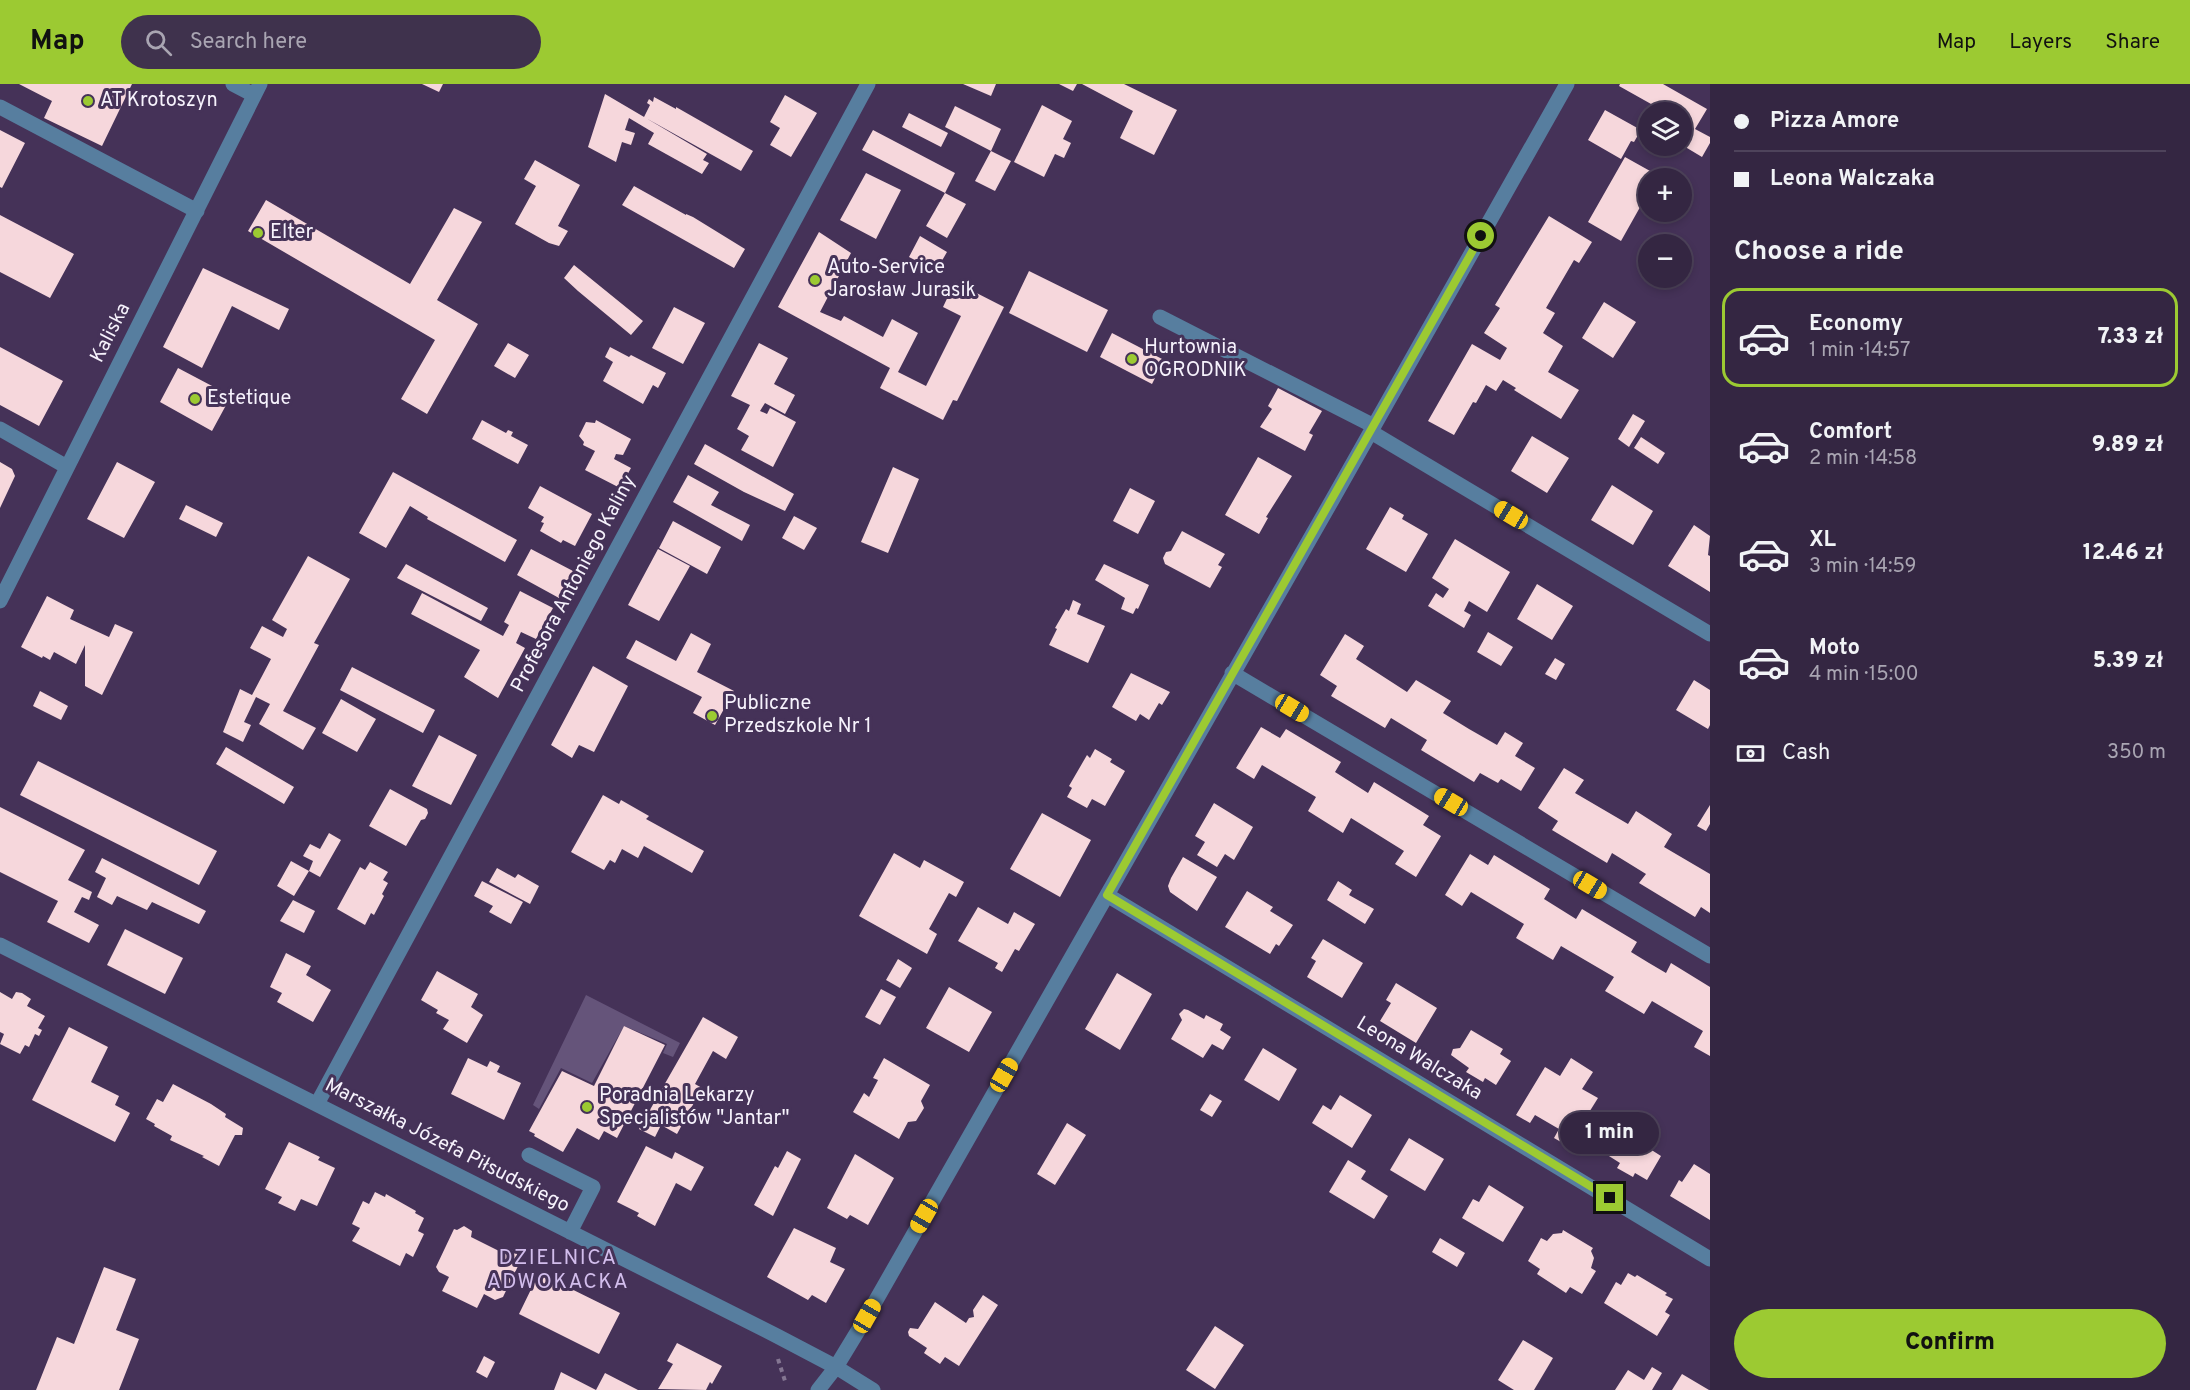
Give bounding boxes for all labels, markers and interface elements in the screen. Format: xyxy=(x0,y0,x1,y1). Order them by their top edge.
search box xyxy=(121,15,541,69)
text: Map xyxy=(30,24,85,60)
icon: search xyxy=(142,26,175,59)
text: Search here xyxy=(190,29,307,56)
text: Map xyxy=(1937,29,1976,56)
text: Layers xyxy=(2009,29,2072,56)
text: Share xyxy=(2105,29,2160,56)
place label: AT Krotoszyn xyxy=(100,88,218,114)
marker: AT Krotoszyn xyxy=(81,94,95,108)
map controls xyxy=(1638,102,1692,288)
button: layers xyxy=(1638,102,1692,156)
text: Pizza Amore xyxy=(1770,108,1899,135)
text: Leona Walczaka xyxy=(1770,166,1935,193)
button: + xyxy=(1638,168,1692,222)
place label: Elter xyxy=(270,220,314,246)
route start xyxy=(1467,222,1494,249)
marker: Elter xyxy=(251,226,265,240)
button: − xyxy=(1638,234,1692,288)
text: Choose a ride xyxy=(1734,235,1904,269)
place label: Auto-Service Jarosław Jurasik xyxy=(827,255,976,304)
marker: Auto-Service Jarosław Jurasik xyxy=(808,273,822,287)
street label: Kaliska xyxy=(85,299,137,367)
icon: car xyxy=(1737,311,1791,365)
text: Economy xyxy=(1809,311,1903,338)
text: 7.33 zł xyxy=(2098,324,2163,351)
place label: Hurtownia OGRODNIK xyxy=(1144,335,1247,384)
text: 1 min · 14:57 xyxy=(1809,338,1910,364)
marker: Hurtownia OGRODNIK xyxy=(1125,352,1139,366)
place label: Estetique xyxy=(207,386,291,412)
marker: Estetique xyxy=(188,392,202,406)
icon: car xyxy=(1737,419,1791,473)
text: Comfort xyxy=(1809,419,1892,446)
text: 9.89 zł xyxy=(2092,432,2163,459)
text: 2 min · 14:58 xyxy=(1809,446,1917,472)
street label: Profesora Antoniego Kaliny xyxy=(506,471,642,697)
car xyxy=(1491,498,1531,532)
icon: car xyxy=(1737,527,1791,581)
text: XL xyxy=(1809,527,1836,554)
text: 12.46 zł xyxy=(2083,540,2163,567)
text: 3 min · 14:59 xyxy=(1809,554,1917,580)
icon: car xyxy=(1737,635,1791,689)
text: Moto xyxy=(1809,635,1860,662)
text: 5.39 zł xyxy=(2093,648,2163,675)
text: 4 min · 15:00 xyxy=(1809,662,1919,688)
place label: Publiczne Przedszkole Nr 1 xyxy=(724,691,872,740)
car xyxy=(1272,691,1312,725)
marker: Publiczne Przedszkole Nr 1 xyxy=(705,709,719,723)
icon: cash xyxy=(1734,737,1767,770)
text: Cash xyxy=(1782,740,1831,767)
text: 350 m xyxy=(2107,740,2166,766)
car xyxy=(1431,785,1471,819)
car xyxy=(1570,868,1610,902)
street label: Leona Walczaka xyxy=(1351,1011,1487,1107)
car xyxy=(987,1055,1021,1095)
street label: Marszałka Józefa Piłsudskiego xyxy=(320,1073,574,1219)
place label: Poradnia Lekarzy Specjalistów "Jantar" xyxy=(599,1083,789,1132)
marker: Poradnia Lekarzy Specjalistów "Jantar" xyxy=(580,1100,594,1114)
callout: 1 min xyxy=(1560,1111,1660,1153)
text: 1 min xyxy=(1585,1120,1634,1146)
route end xyxy=(1596,1184,1623,1211)
car xyxy=(907,1196,941,1236)
district label: DZIELNICA ADWOKACKA xyxy=(487,1245,629,1296)
car xyxy=(850,1296,884,1336)
button: Confirm xyxy=(1734,1309,2166,1378)

